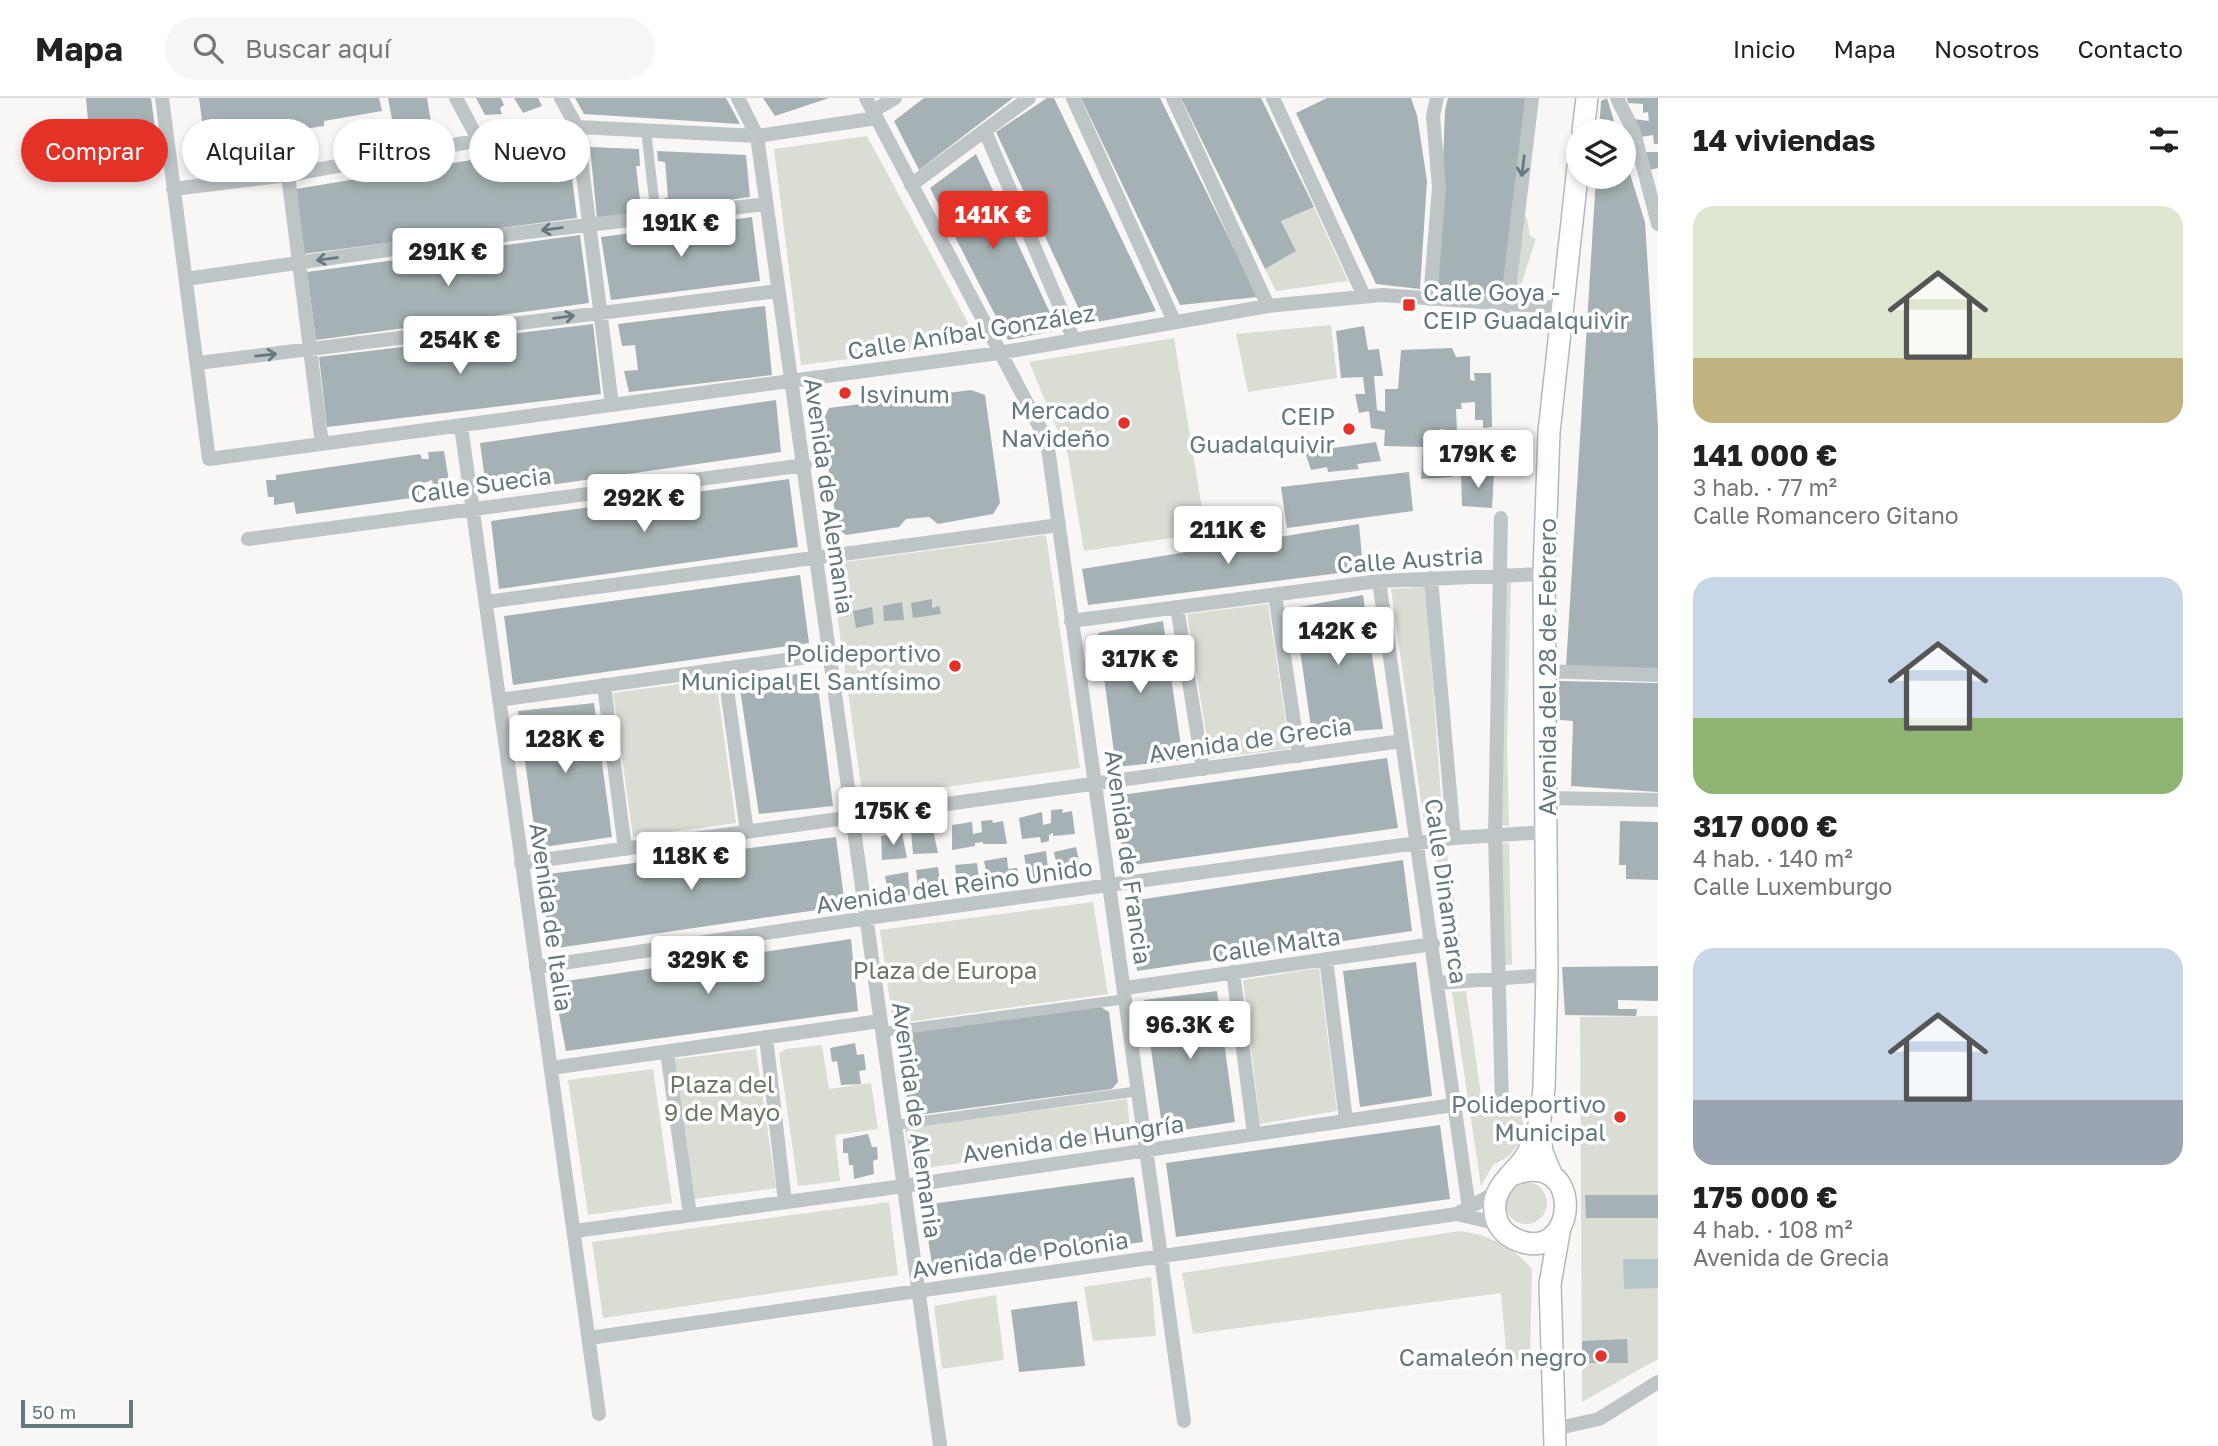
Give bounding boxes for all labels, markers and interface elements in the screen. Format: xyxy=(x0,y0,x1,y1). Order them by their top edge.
search box xyxy=(165,17,655,80)
text: Mapa xyxy=(35,29,123,68)
icon: search xyxy=(189,29,227,67)
text: Buscar aquí xyxy=(245,33,391,64)
text: Inicio xyxy=(1733,34,1795,63)
text: Mapa xyxy=(1833,34,1896,63)
text: Nosotros xyxy=(1934,34,2040,63)
text: Contacto xyxy=(2078,34,2183,63)
chip: Comprar xyxy=(21,119,168,182)
chip: Alquilar xyxy=(182,119,319,182)
chip: Filtros xyxy=(333,119,455,182)
chip: Nuevo xyxy=(469,119,590,182)
map controls xyxy=(1566,119,1636,189)
button: layers xyxy=(1566,119,1636,189)
icon: filters xyxy=(2145,121,2183,159)
text: 14 viviendas xyxy=(1693,122,1876,158)
one-way arrow xyxy=(1516,154,1529,176)
pin: 141K € xyxy=(936,192,1050,251)
pin: 191K € xyxy=(624,200,738,259)
text: 141K € xyxy=(955,200,1031,228)
text: 191K € xyxy=(643,208,719,236)
one-way arrow xyxy=(542,223,564,236)
pin: 291K € xyxy=(391,228,505,288)
text: 291K € xyxy=(408,237,488,265)
icon: home xyxy=(1875,252,2001,378)
one-way arrow xyxy=(316,253,339,266)
place label: Calle Goya - CEIP Guadalquivir xyxy=(1423,277,1629,334)
street label: Calle Aníbal González xyxy=(845,297,1097,365)
marker: Calle Goya - CEIP Guadalquivir xyxy=(1401,297,1417,313)
one-way arrow xyxy=(552,310,575,323)
pin: 254K € xyxy=(403,316,517,376)
text: 254K € xyxy=(419,325,501,353)
one-way arrow xyxy=(254,349,276,362)
street label: Avenida de Alemania xyxy=(799,376,861,616)
place label: Isvinum xyxy=(859,379,950,408)
marker: Isvinum xyxy=(837,385,853,401)
place label: Mercado Navideño xyxy=(1001,395,1110,452)
place label: CEIP Guadalquivir xyxy=(1189,401,1335,458)
marker: Mercado Navideño xyxy=(1116,415,1132,431)
marker: CEIP Guadalquivir xyxy=(1341,421,1357,437)
pin: 179K € xyxy=(1421,430,1535,490)
text: 141 000 € xyxy=(1693,437,1837,473)
text: 179K € xyxy=(1439,439,1517,467)
street label: Calle Suecia xyxy=(409,460,553,508)
text: 3 hab. · 77 m² xyxy=(1693,473,1837,501)
pin: 292K € xyxy=(587,474,701,534)
text: 292K € xyxy=(603,483,685,511)
text: Calle Romancero Gitano xyxy=(1693,501,1959,529)
pin: 211K € xyxy=(1171,506,1285,566)
text: 211K € xyxy=(1190,515,1266,543)
street label: Avenida del 28 de Febrero xyxy=(1532,518,1561,816)
street label: Calle Austria xyxy=(1336,539,1484,579)
pin: 142K € xyxy=(1281,608,1395,667)
text: 142K € xyxy=(1299,616,1377,644)
icon: home xyxy=(1875,623,2001,749)
pin: 317K € xyxy=(1083,636,1197,695)
place label: Polideportivo Municipal El Santísimo xyxy=(681,638,941,695)
text: 317K € xyxy=(1101,644,1179,672)
marker: Polideportivo Municipal El Santísimo xyxy=(947,658,963,674)
street label: Avenida de Grecia xyxy=(1147,710,1353,768)
pin: 128K € xyxy=(508,716,622,775)
text: 128K € xyxy=(525,724,605,752)
street label: Avenida de Francia xyxy=(1100,748,1158,966)
pin: 175K € xyxy=(836,788,950,847)
text: 175K € xyxy=(854,796,932,824)
street label: Calle Dinamarca xyxy=(1420,796,1474,986)
text: 317 000 € xyxy=(1693,808,1838,844)
street label: Avenida de Italia xyxy=(524,821,580,1013)
pin: 118K € xyxy=(634,832,748,892)
text: 118K € xyxy=(652,841,730,869)
text: 4 hab. · 140 m² xyxy=(1693,844,1853,872)
street label: Avenida del Reino Unido xyxy=(814,851,1094,919)
text: Calle Luxemburgo xyxy=(1693,872,1892,900)
street label: Calle Malta xyxy=(1210,921,1342,967)
pin: 329K € xyxy=(651,936,765,996)
text: 329K € xyxy=(667,945,749,973)
park label: Plaza de Europa xyxy=(853,955,1037,984)
icon: home xyxy=(1875,994,2001,1120)
street label: Avenida de Alemania xyxy=(887,1000,949,1240)
pin: 96.3K € xyxy=(1125,1002,1255,1061)
text: 96.3K € xyxy=(1145,1010,1235,1038)
park label: Plaza del 9 de Mayo xyxy=(664,1069,780,1126)
place label: Polideportivo Municipal xyxy=(1451,1089,1606,1146)
street label: Avenida de Hungría xyxy=(960,1108,1186,1168)
marker: Polideportivo Municipal xyxy=(1612,1109,1628,1125)
text: 175 000 € xyxy=(1693,1179,1838,1215)
text: 4 hab. · 108 m² xyxy=(1693,1215,1853,1243)
street label: Avenida de Polonia xyxy=(910,1224,1130,1284)
text: Avenida de Grecia xyxy=(1693,1243,1889,1271)
place label: Camaleón negro xyxy=(1399,1342,1587,1371)
marker: Camaleón negro xyxy=(1593,1348,1609,1364)
scale bar xyxy=(21,1397,133,1429)
text: 50 m xyxy=(32,1400,76,1423)

